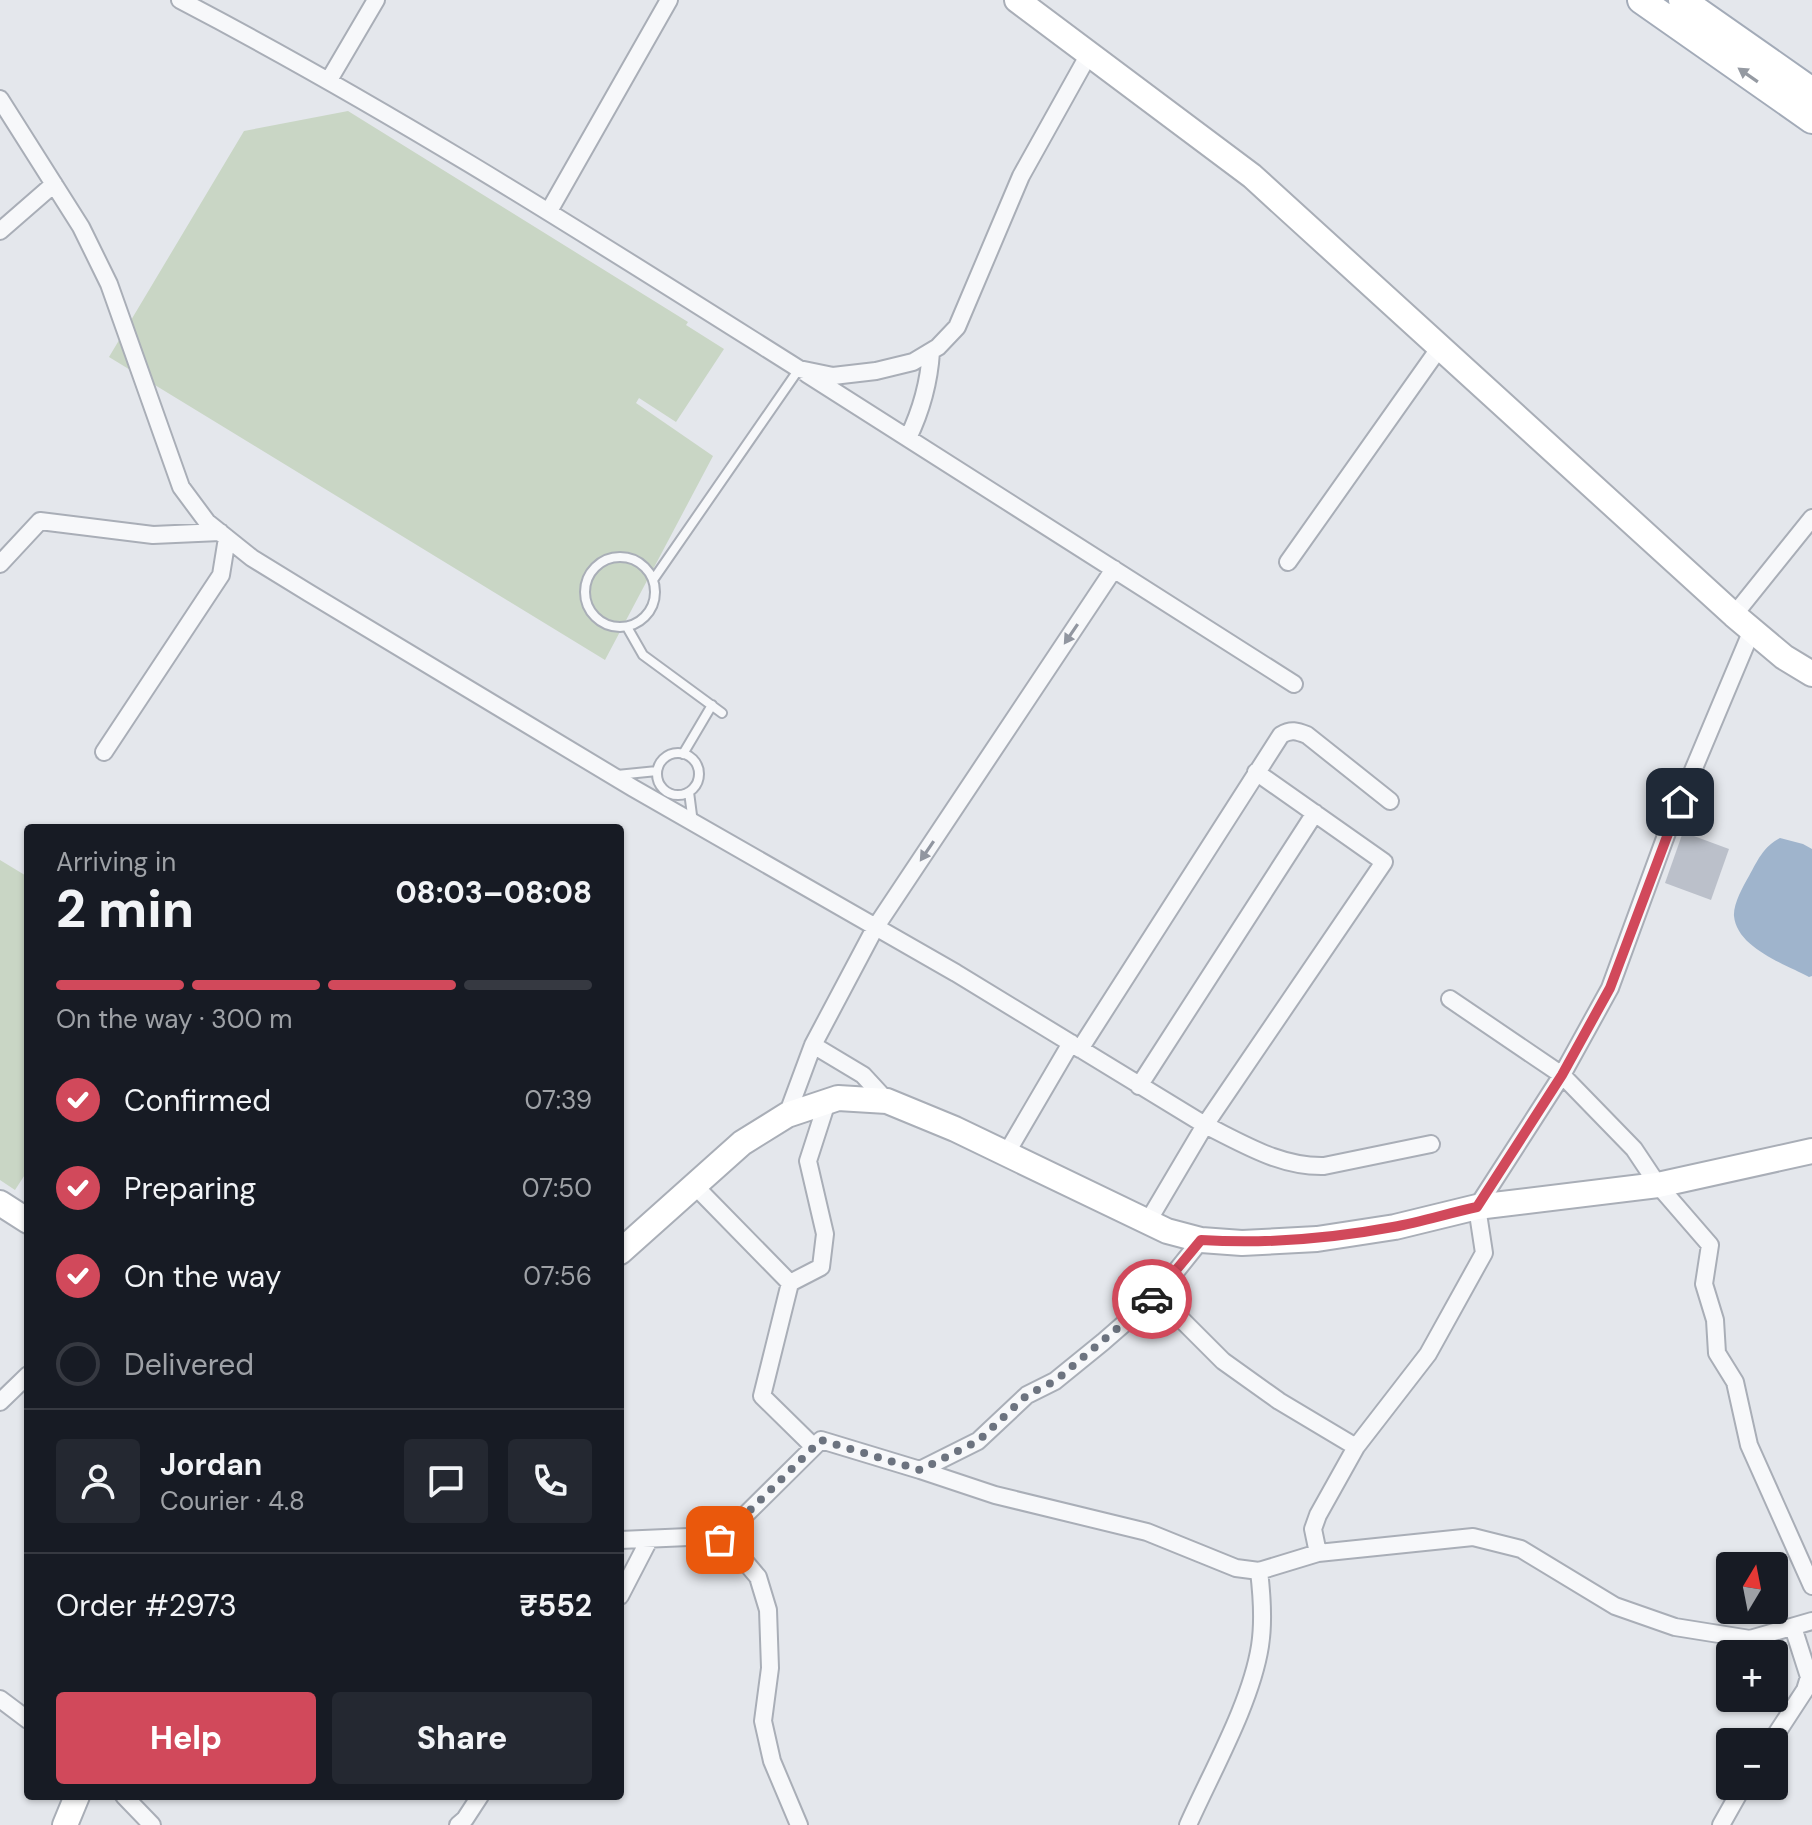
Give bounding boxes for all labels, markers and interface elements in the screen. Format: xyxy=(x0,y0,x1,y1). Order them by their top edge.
one-way arrow xyxy=(1738,68,1759,83)
one-way arrow xyxy=(1064,623,1078,645)
pin xyxy=(1646,768,1714,836)
icon: home xyxy=(1658,780,1702,824)
one-way arrow xyxy=(920,840,935,861)
text: Arriving in xyxy=(56,845,176,879)
text: 08:03–08:08 xyxy=(395,873,592,912)
text: 2 min xyxy=(56,875,194,943)
text: On the way · 300 m xyxy=(56,1002,292,1036)
icon: check xyxy=(56,1078,100,1122)
text: Confirmed xyxy=(124,1081,271,1120)
text: 07:39 xyxy=(525,1083,592,1117)
icon: check xyxy=(56,1166,100,1210)
text: Preparing xyxy=(124,1169,256,1208)
text: 07:50 xyxy=(522,1171,592,1205)
icon: check xyxy=(56,1254,100,1298)
text: On the way xyxy=(124,1257,281,1296)
text: 07:56 xyxy=(523,1259,592,1293)
courier xyxy=(1112,1259,1192,1339)
icon: car xyxy=(1130,1277,1174,1321)
text: Delivered xyxy=(124,1345,254,1384)
button: person xyxy=(56,1439,140,1523)
button: chat xyxy=(404,1439,488,1523)
button: phone xyxy=(508,1439,592,1523)
text: Jordan xyxy=(160,1445,262,1484)
text: Courier · 4.8 xyxy=(160,1484,305,1518)
pin xyxy=(686,1506,754,1574)
icon: bag xyxy=(698,1518,742,1562)
north arrow xyxy=(1716,1552,1788,1624)
map controls xyxy=(1716,1552,1788,1800)
text: Order #2973 xyxy=(56,1586,237,1625)
text: ₹552 xyxy=(519,1586,592,1625)
button: + xyxy=(1716,1640,1788,1712)
button: Help xyxy=(56,1692,316,1784)
button: Share xyxy=(332,1692,592,1784)
button: − xyxy=(1716,1728,1788,1800)

